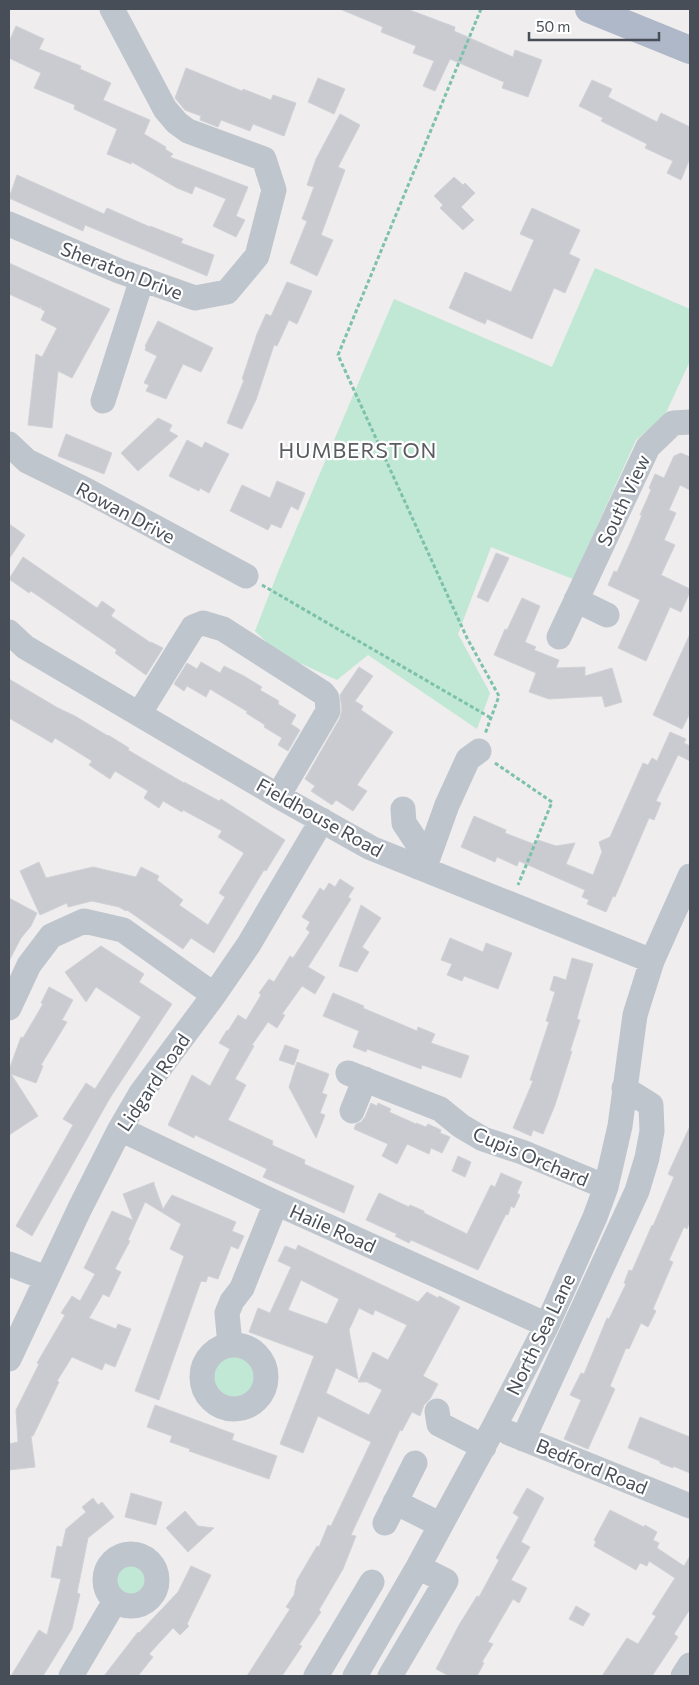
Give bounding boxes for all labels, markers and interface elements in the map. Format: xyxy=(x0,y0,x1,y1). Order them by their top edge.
scale bar xyxy=(529,10,659,42)
text: 50 m xyxy=(536,17,570,35)
street label: Sheraton Drive xyxy=(58,236,186,304)
district label: HUMBERSTON xyxy=(279,437,437,462)
street label: South View xyxy=(592,451,654,549)
street label: Rowan Drive xyxy=(73,476,179,548)
street label: Fieldhouse Road xyxy=(253,773,387,861)
street label: Lidgard Road xyxy=(112,1029,194,1135)
street label: Cupis Orchard xyxy=(470,1121,592,1191)
street label: Haile Road xyxy=(286,1199,380,1257)
street label: North Sea Lane xyxy=(501,1270,579,1398)
street label: Bedford Road xyxy=(533,1433,651,1499)

